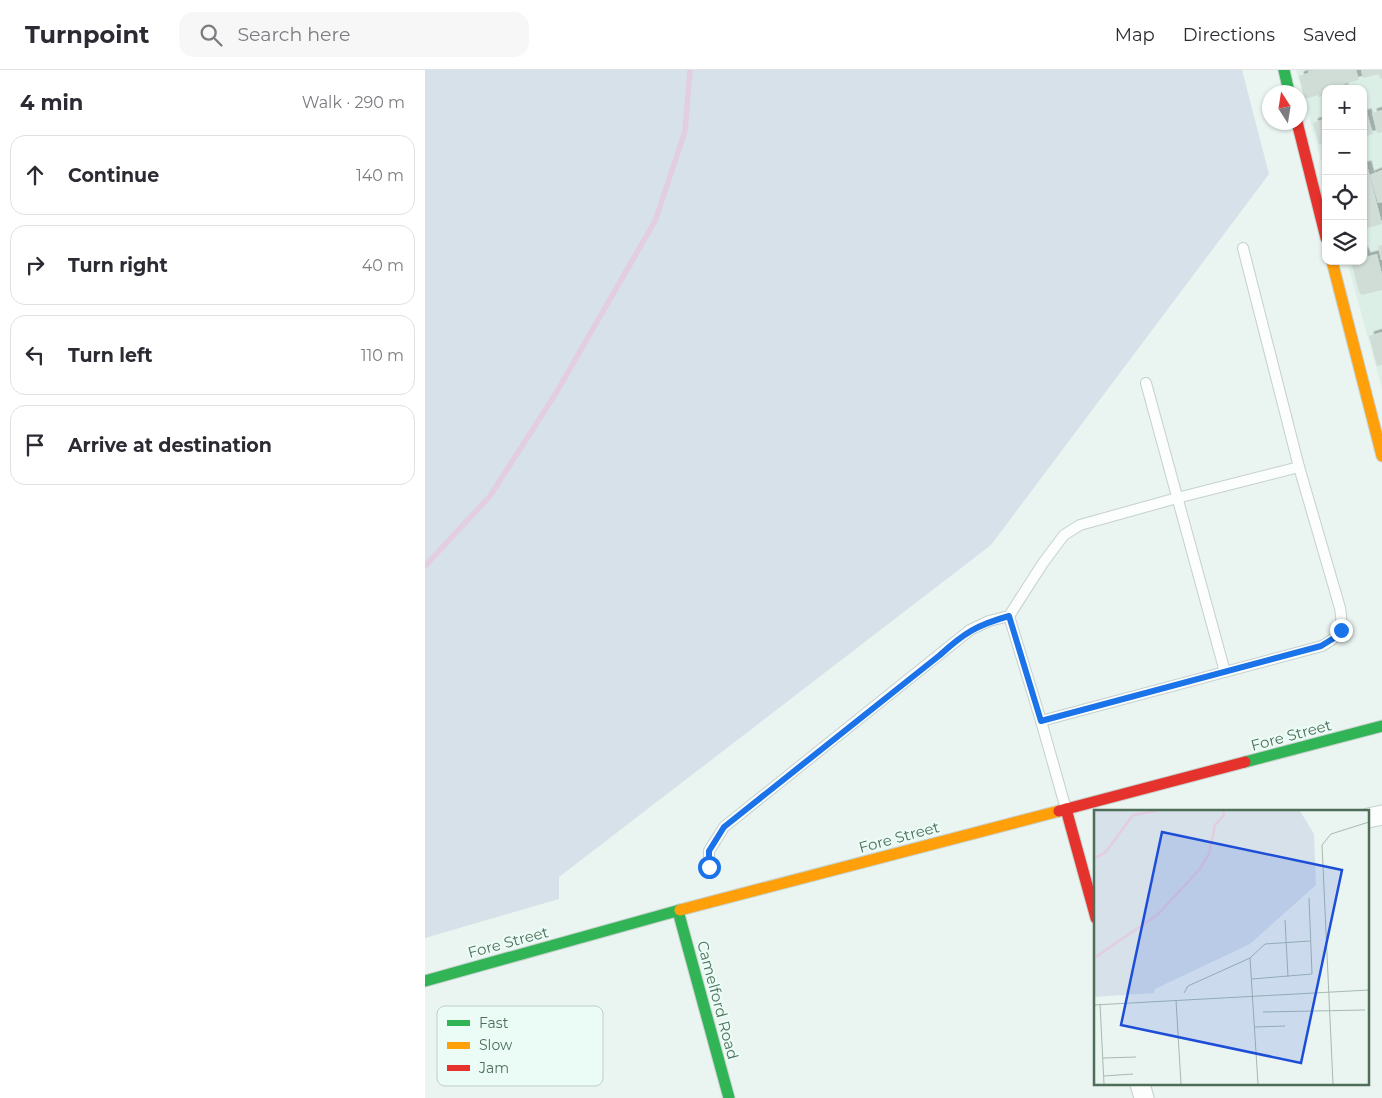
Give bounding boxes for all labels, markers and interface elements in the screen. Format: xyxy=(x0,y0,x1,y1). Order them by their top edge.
search box xyxy=(179,12,529,57)
text: Turnpoint xyxy=(25,20,149,49)
icon: search xyxy=(197,21,225,49)
text: Search here xyxy=(237,23,350,46)
text: Map xyxy=(1115,24,1155,46)
text: Directions xyxy=(1183,24,1275,46)
text: Saved xyxy=(1303,24,1357,46)
north arrow xyxy=(1262,85,1307,130)
map controls xyxy=(1322,85,1367,265)
button: + xyxy=(1322,85,1367,130)
text: 4 min xyxy=(20,90,83,115)
text: Walk · 290 m xyxy=(302,93,405,112)
button: − xyxy=(1322,130,1367,175)
icon: ahead xyxy=(21,161,49,189)
text: Continue xyxy=(68,164,159,187)
text: 140 m xyxy=(356,166,404,185)
button: locate xyxy=(1322,175,1367,220)
button: layers xyxy=(1322,220,1367,265)
icon: right xyxy=(21,251,49,279)
text: Turn right xyxy=(68,254,168,277)
text: 40 m xyxy=(362,256,404,275)
icon: left xyxy=(21,341,49,369)
text: Turn left xyxy=(68,344,153,367)
text: 110 m xyxy=(361,346,404,365)
icon: arrive xyxy=(21,431,49,459)
text: Arrive at destination xyxy=(68,434,272,457)
route end xyxy=(1330,619,1353,642)
street label: Fore Street xyxy=(1249,715,1333,755)
inset map xyxy=(1094,810,1369,1086)
street label: Fore Street xyxy=(857,817,941,857)
route start xyxy=(698,856,721,879)
street label: Fore Street xyxy=(466,922,550,962)
street label: Camelford Road xyxy=(693,939,743,1061)
legend xyxy=(437,1006,603,1086)
text: Fast xyxy=(479,1014,509,1032)
text: Slow xyxy=(479,1036,513,1054)
text: Jam xyxy=(478,1059,509,1077)

